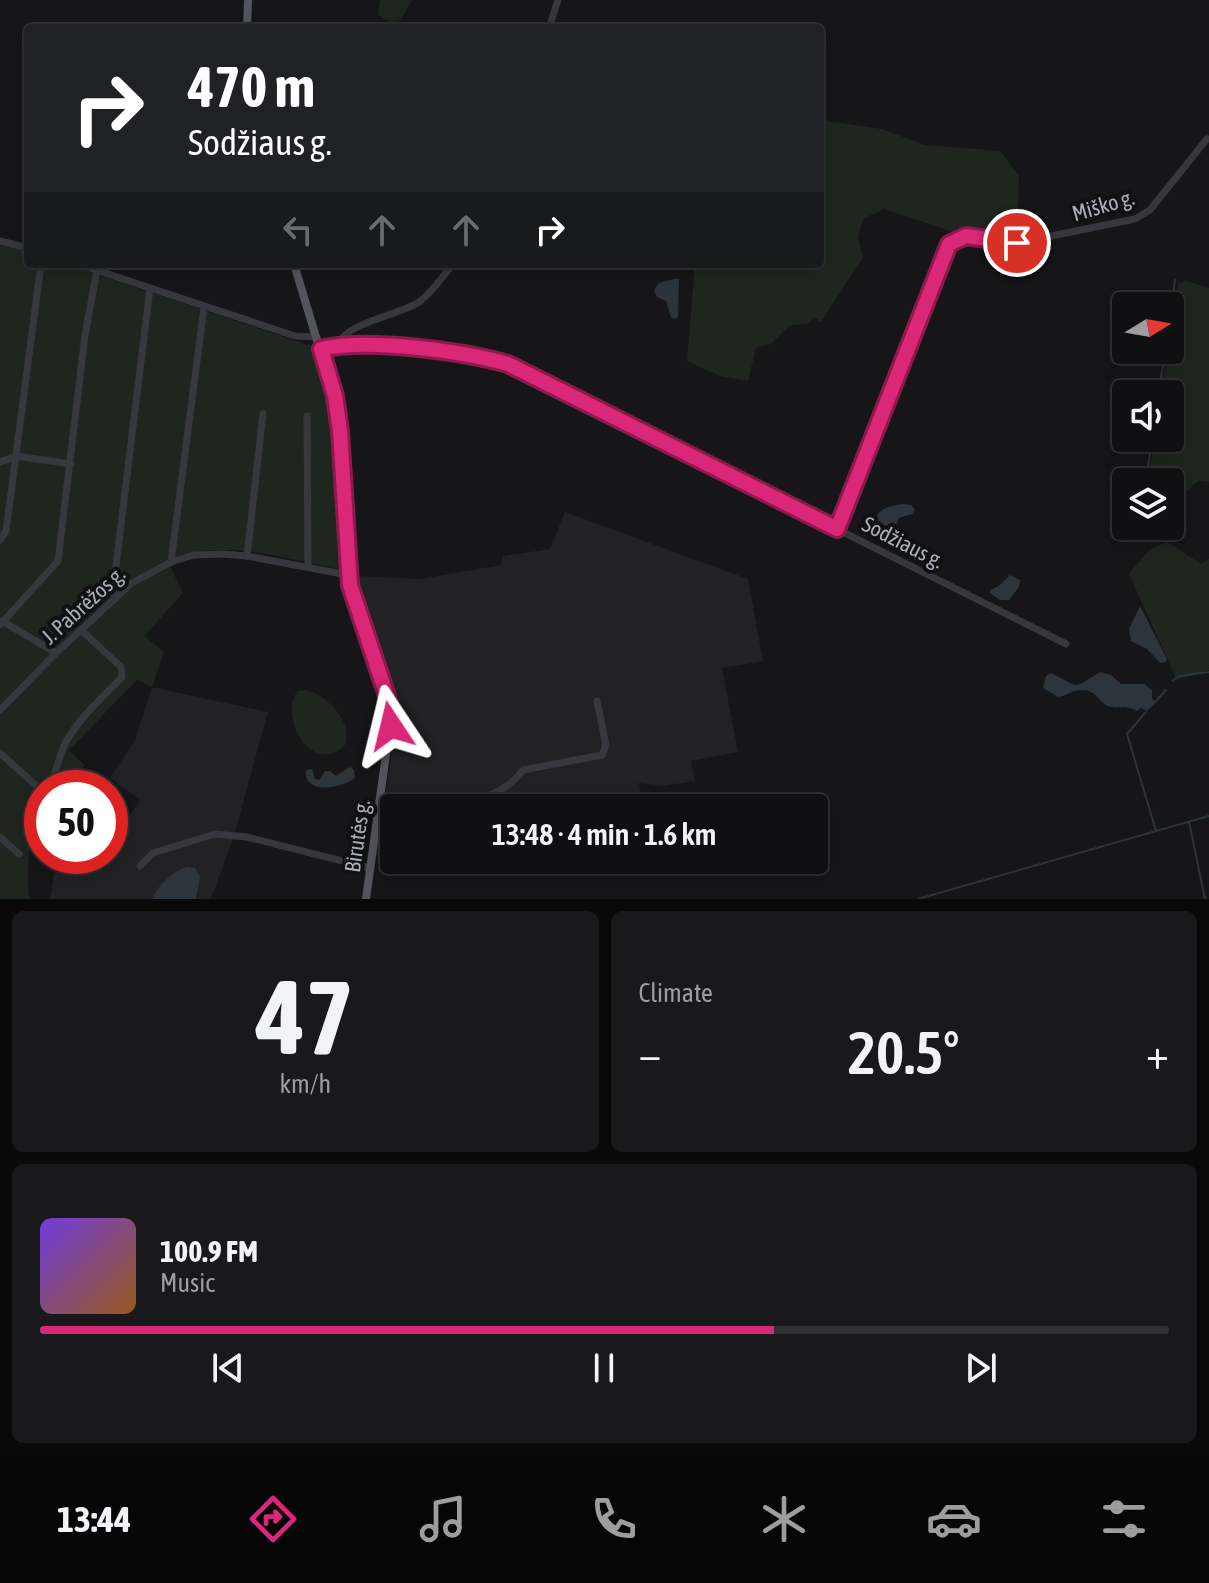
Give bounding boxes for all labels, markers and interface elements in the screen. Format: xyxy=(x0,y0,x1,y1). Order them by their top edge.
text: 470 m xyxy=(188,55,315,119)
icon: right xyxy=(56,56,160,160)
text: Sodžiaus g. xyxy=(188,121,332,163)
street label: Miško g. xyxy=(1069,184,1137,226)
icon: left xyxy=(276,208,320,252)
icon: ahead xyxy=(360,208,404,252)
icon: ahead xyxy=(444,208,488,252)
icon: right xyxy=(528,208,572,252)
pin xyxy=(983,209,1051,277)
icon: arrive xyxy=(995,221,1039,265)
north arrow xyxy=(1112,292,1184,364)
map controls xyxy=(1112,292,1184,540)
button: sound xyxy=(1112,380,1184,452)
button: layers xyxy=(1112,468,1184,540)
street label: Sodžiaus g. xyxy=(858,510,948,574)
street label: J. Pabrėžos g. xyxy=(36,561,130,649)
position arrow xyxy=(349,684,433,768)
speed limit sign: 50 xyxy=(24,770,128,874)
street label: Birutės g. xyxy=(339,798,375,874)
text: 13:48 · 4 min · 1.6 km xyxy=(492,817,716,851)
text: 47 xyxy=(256,957,354,1076)
text: Climate xyxy=(639,978,713,1008)
text: 20.5° xyxy=(848,1018,960,1087)
text: − xyxy=(639,1028,661,1078)
text: + xyxy=(1146,1028,1169,1078)
text: km/h xyxy=(279,1069,331,1099)
text: 100.9 FM xyxy=(160,1234,258,1268)
text: Music xyxy=(160,1268,215,1298)
icon: previous xyxy=(206,1346,250,1390)
icon: pause xyxy=(582,1346,626,1390)
icon: next xyxy=(959,1346,1003,1390)
icon: directions xyxy=(245,1491,301,1547)
icon: music xyxy=(415,1491,471,1547)
icon: phone xyxy=(586,1491,642,1547)
icon: climate xyxy=(756,1491,812,1547)
icon: car xyxy=(926,1491,982,1547)
icon: filters xyxy=(1096,1491,1152,1547)
text: 13:44 xyxy=(57,1498,131,1540)

